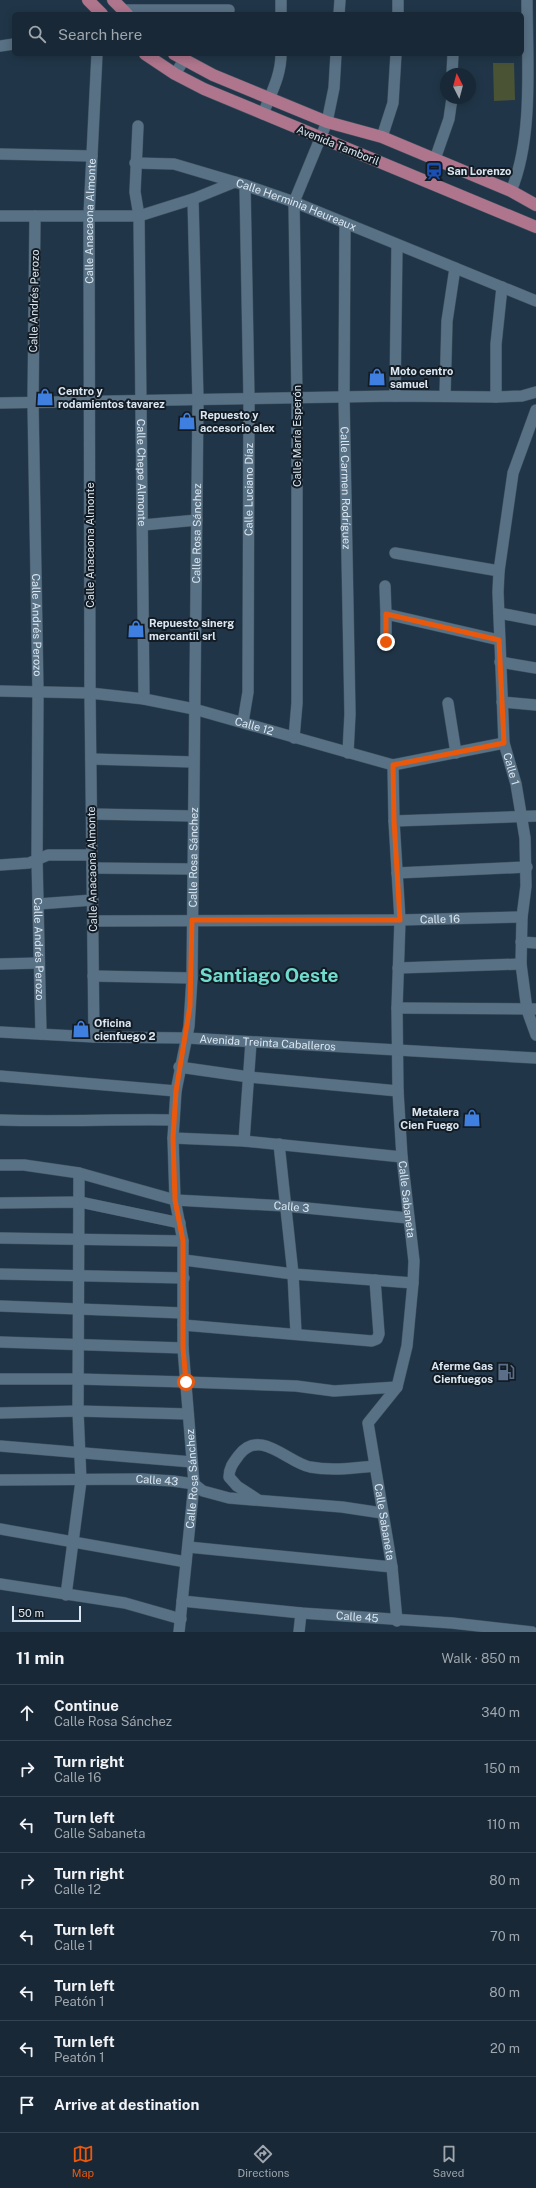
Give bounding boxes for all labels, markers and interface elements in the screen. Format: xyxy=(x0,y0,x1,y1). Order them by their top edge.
search box xyxy=(12,12,524,56)
icon: search xyxy=(26,23,48,45)
text: Search here xyxy=(58,26,142,43)
north arrow xyxy=(440,68,476,104)
street label: Avenida Tamboril xyxy=(295,123,381,167)
street label: Calle Anacaona Almonte xyxy=(83,158,98,284)
station icon: San Lorenzo xyxy=(424,161,444,181)
place label: San Lorenzo xyxy=(447,165,511,177)
street label: Calle Herminia Heureaux xyxy=(235,177,358,233)
street label: Calle Andrés Perozo xyxy=(27,249,41,353)
place label: Moto centro samuel xyxy=(390,365,453,390)
shop icon: Moto centro samuel xyxy=(367,367,387,387)
place label: Centro y rodamientos tavarez xyxy=(58,385,165,410)
street label: Calle María Esperón xyxy=(291,385,303,487)
shop icon: Centro y rodamientos tavarez xyxy=(35,387,55,407)
place label: Repuesto y accesorio alex xyxy=(200,409,275,434)
shop icon: Repuesto y accesorio alex xyxy=(177,411,197,431)
street label: Calle Chepe Almonte xyxy=(135,419,148,526)
street label: Calle Carmen Rodríguez xyxy=(339,426,353,550)
street label: Calle Luciano Díaz xyxy=(243,443,255,536)
street label: Calle Anacaona Almonte xyxy=(84,482,96,608)
street label: Calle Rosa Sánchez xyxy=(190,483,203,584)
street label: Calle Andrés Perozo xyxy=(30,573,44,677)
place label: Repuesto sinerg mercantil srl xyxy=(149,617,234,642)
shop icon: Repuesto sinerg mercantil srl xyxy=(126,619,146,639)
route end xyxy=(377,633,395,651)
street label: Calle 12 xyxy=(234,715,275,737)
street label: Calle 1 xyxy=(501,751,522,786)
street label: Calle Anacaona Almonte xyxy=(85,806,99,932)
street label: Calle Rosa Sánchez xyxy=(187,807,200,908)
street label: Calle Andrés Perozo xyxy=(32,897,46,1001)
street label: Calle 16 xyxy=(420,913,460,926)
district label: Santiago Oeste xyxy=(200,964,339,986)
place label: Oficina cienfuego 2 xyxy=(94,1017,155,1042)
shop icon: Oficina cienfuego 2 xyxy=(71,1019,91,1039)
street label: Avenida Treinta Caballeros xyxy=(199,1033,337,1053)
place label: Metalera Cien Fuego xyxy=(400,1106,459,1131)
shop icon: Metalera Cien Fuego xyxy=(462,1108,482,1128)
street label: Calle Sabaneta xyxy=(396,1160,417,1238)
street label: Calle 3 xyxy=(273,1199,310,1214)
place label: Aferme Gas Cienfuegos xyxy=(431,1360,493,1385)
fuel station icon: Aferme Gas Cienfuegos xyxy=(496,1362,516,1382)
route start xyxy=(177,1373,195,1391)
street label: Calle Rosa Sánchez xyxy=(184,1428,200,1529)
street label: Calle 43 xyxy=(136,1473,179,1488)
street label: Calle Sabaneta xyxy=(372,1483,397,1561)
scale bar xyxy=(12,1604,81,1623)
text: 50 m xyxy=(18,1607,44,1619)
street label: Calle 45 xyxy=(336,1609,379,1624)
text: 11 min xyxy=(16,1648,64,1668)
text: Walk · 850 m xyxy=(441,1651,520,1666)
text: Continue xyxy=(54,1697,119,1714)
icon: ahead xyxy=(16,1702,38,1724)
text: 340 m xyxy=(481,1705,520,1720)
text: Calle Rosa Sánchez xyxy=(54,1714,172,1729)
text: Turn right xyxy=(54,1753,124,1770)
icon: right xyxy=(16,1758,38,1780)
text: 150 m xyxy=(484,1761,520,1776)
text: Calle 16 xyxy=(54,1770,101,1785)
text: Turn left xyxy=(54,1809,115,1826)
icon: left xyxy=(16,1814,38,1836)
text: 110 m xyxy=(487,1817,520,1832)
text: Calle Sabaneta xyxy=(54,1826,145,1841)
text: Turn right xyxy=(54,1865,124,1882)
icon: right xyxy=(16,1870,38,1892)
text: 80 m xyxy=(489,1873,520,1888)
text: Calle 12 xyxy=(54,1882,101,1897)
text: Turn left xyxy=(54,1921,115,1938)
icon: left xyxy=(16,1926,38,1948)
text: 70 m xyxy=(490,1929,520,1944)
text: Calle 1 xyxy=(54,1938,93,1953)
text: Turn left xyxy=(54,1977,115,1994)
icon: left xyxy=(16,1982,38,2004)
text: 80 m xyxy=(489,1985,520,2000)
text: Peatón 1 xyxy=(54,1994,105,2009)
text: Turn left xyxy=(54,2033,115,2050)
icon: left xyxy=(16,2038,38,2060)
text: 20 m xyxy=(490,2041,520,2056)
text: Peatón 1 xyxy=(54,2050,105,2065)
icon: arrive xyxy=(16,2094,38,2116)
text: Arrive at destination xyxy=(54,2096,199,2113)
tab: Map xyxy=(72,2143,94,2179)
tab: Directions xyxy=(238,2143,289,2179)
tab: Saved xyxy=(433,2143,464,2179)

